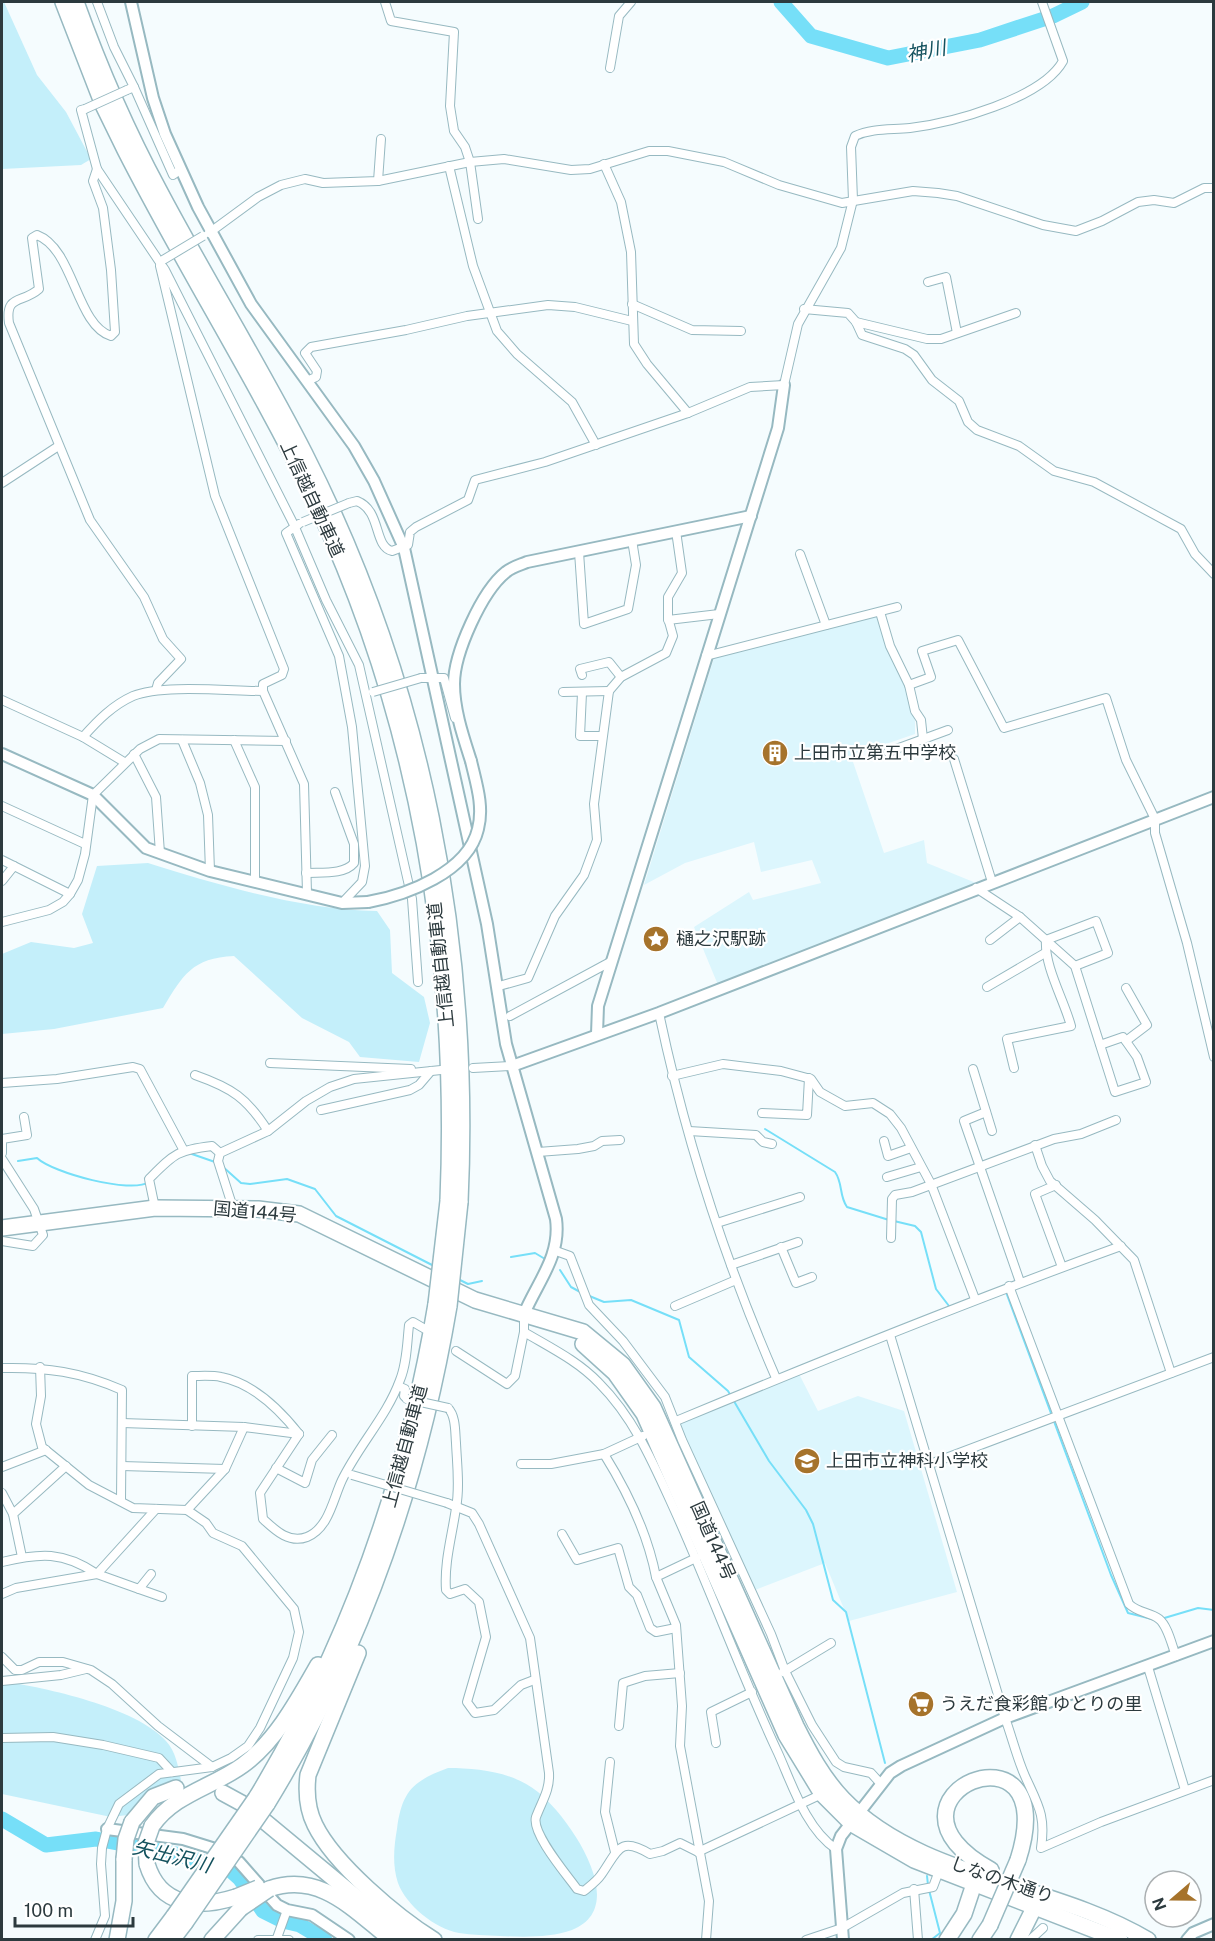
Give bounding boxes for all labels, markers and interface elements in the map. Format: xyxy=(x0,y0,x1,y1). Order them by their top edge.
water label: 神川 xyxy=(904,35,950,67)
street label: 上信越自動車道 xyxy=(276,437,349,560)
building icon: 上田市立第五中学校 xyxy=(760,738,790,768)
place label: 上田市立第五中学校 xyxy=(794,742,956,763)
street label: 上信越自動車道 xyxy=(423,901,458,1029)
place icon: 樋之沢駅跡 xyxy=(641,924,671,954)
place label: 樋之沢駅跡 xyxy=(676,928,766,949)
street label: 国道144号 xyxy=(212,1197,298,1226)
street label: 上信越自動車道 xyxy=(378,1382,431,1509)
school or university icon: 上田市立神科小学校 xyxy=(792,1446,822,1476)
place label: 上田市立神科小学校 xyxy=(826,1450,988,1471)
street label: 国道144号 xyxy=(687,1498,740,1583)
supermarket icon: うえだ食彩館 ゆとりの里 xyxy=(906,1689,936,1719)
place label: うえだ食彩館 ゆとりの里 xyxy=(940,1693,1142,1714)
water label: 矢出沢川 xyxy=(130,1835,216,1878)
street label: しなの木通り xyxy=(948,1852,1057,1907)
north arrow xyxy=(1143,1869,1203,1929)
scale bar xyxy=(15,1890,134,1928)
text: N xyxy=(1148,1895,1170,1913)
text: 100 m xyxy=(24,1900,73,1921)

